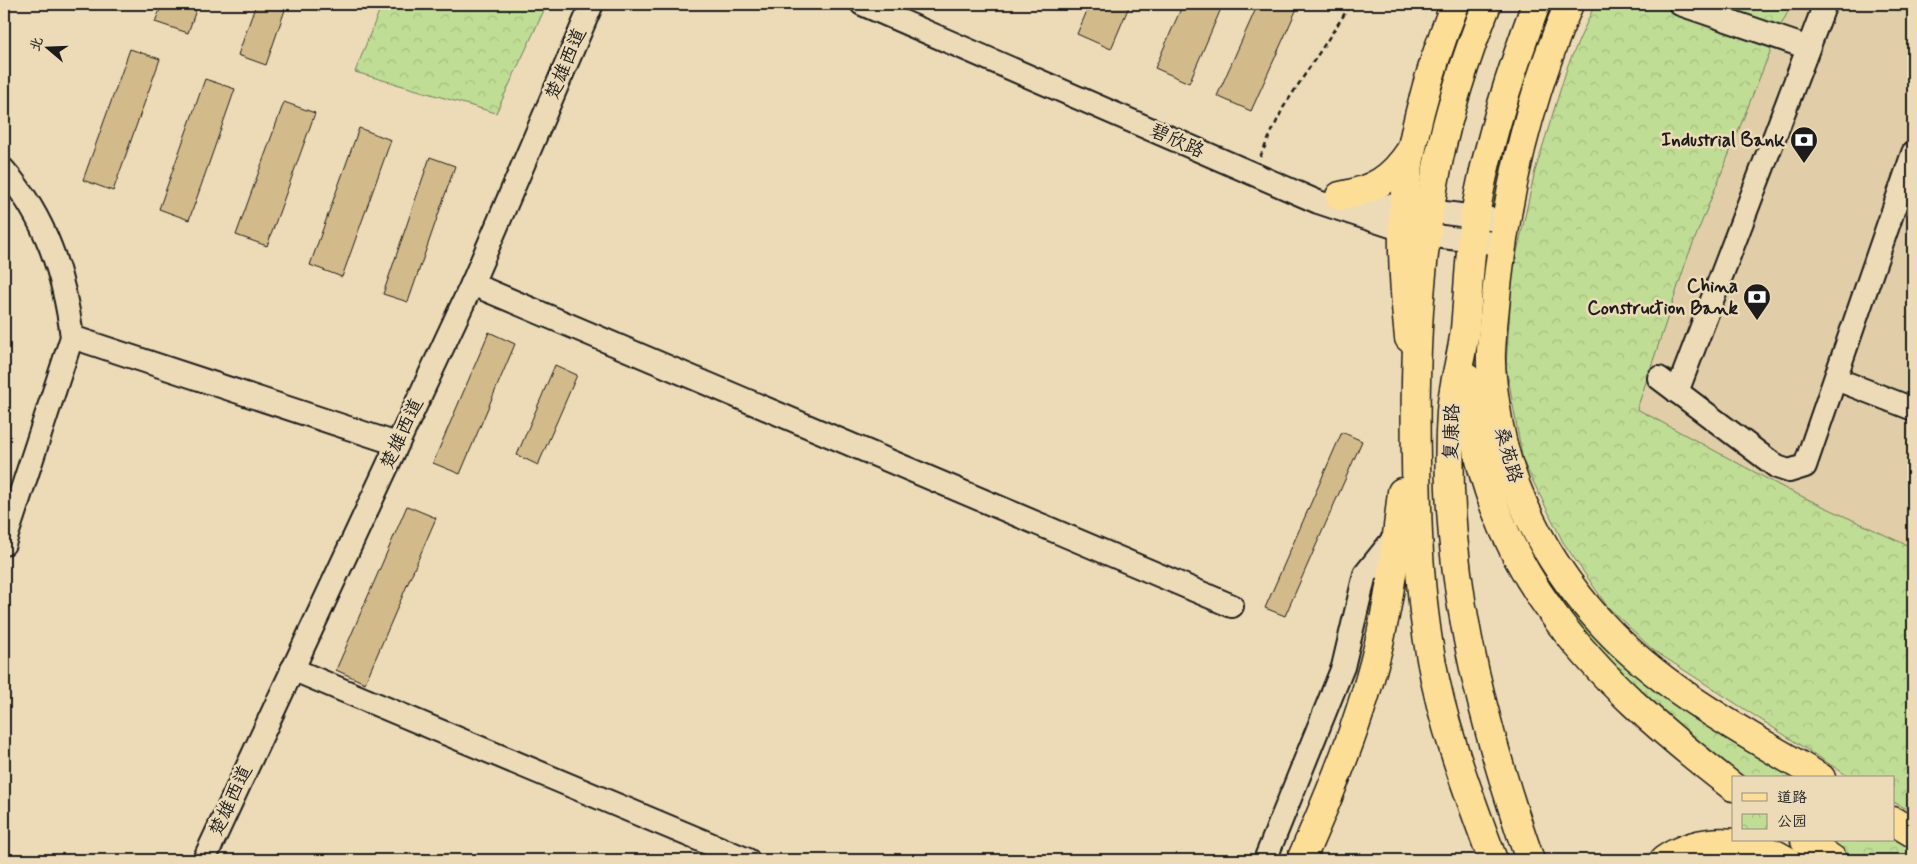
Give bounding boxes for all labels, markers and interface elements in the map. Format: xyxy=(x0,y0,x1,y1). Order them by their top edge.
north arrow xyxy=(22,22,72,72)
street label: 楚雄西道 xyxy=(540,24,592,104)
text: 北 xyxy=(26,35,47,54)
street label: 碧欣路 xyxy=(1146,118,1208,164)
bank icon: Industrial Bank xyxy=(1789,125,1819,164)
place label: Industrial Bank xyxy=(1661,128,1785,153)
place label: China Construction Bank xyxy=(1587,274,1738,321)
bank icon: China Construction Bank xyxy=(1742,282,1772,321)
street label: 楚雄西道 xyxy=(375,394,429,474)
street label: 复康路 xyxy=(1439,403,1465,461)
street label: 桑苑路 xyxy=(1488,424,1528,486)
street label: 楚雄西道 xyxy=(204,761,258,841)
legend xyxy=(1732,776,1894,842)
text: 道路 xyxy=(1777,788,1807,808)
text: 公园 xyxy=(1777,812,1807,832)

